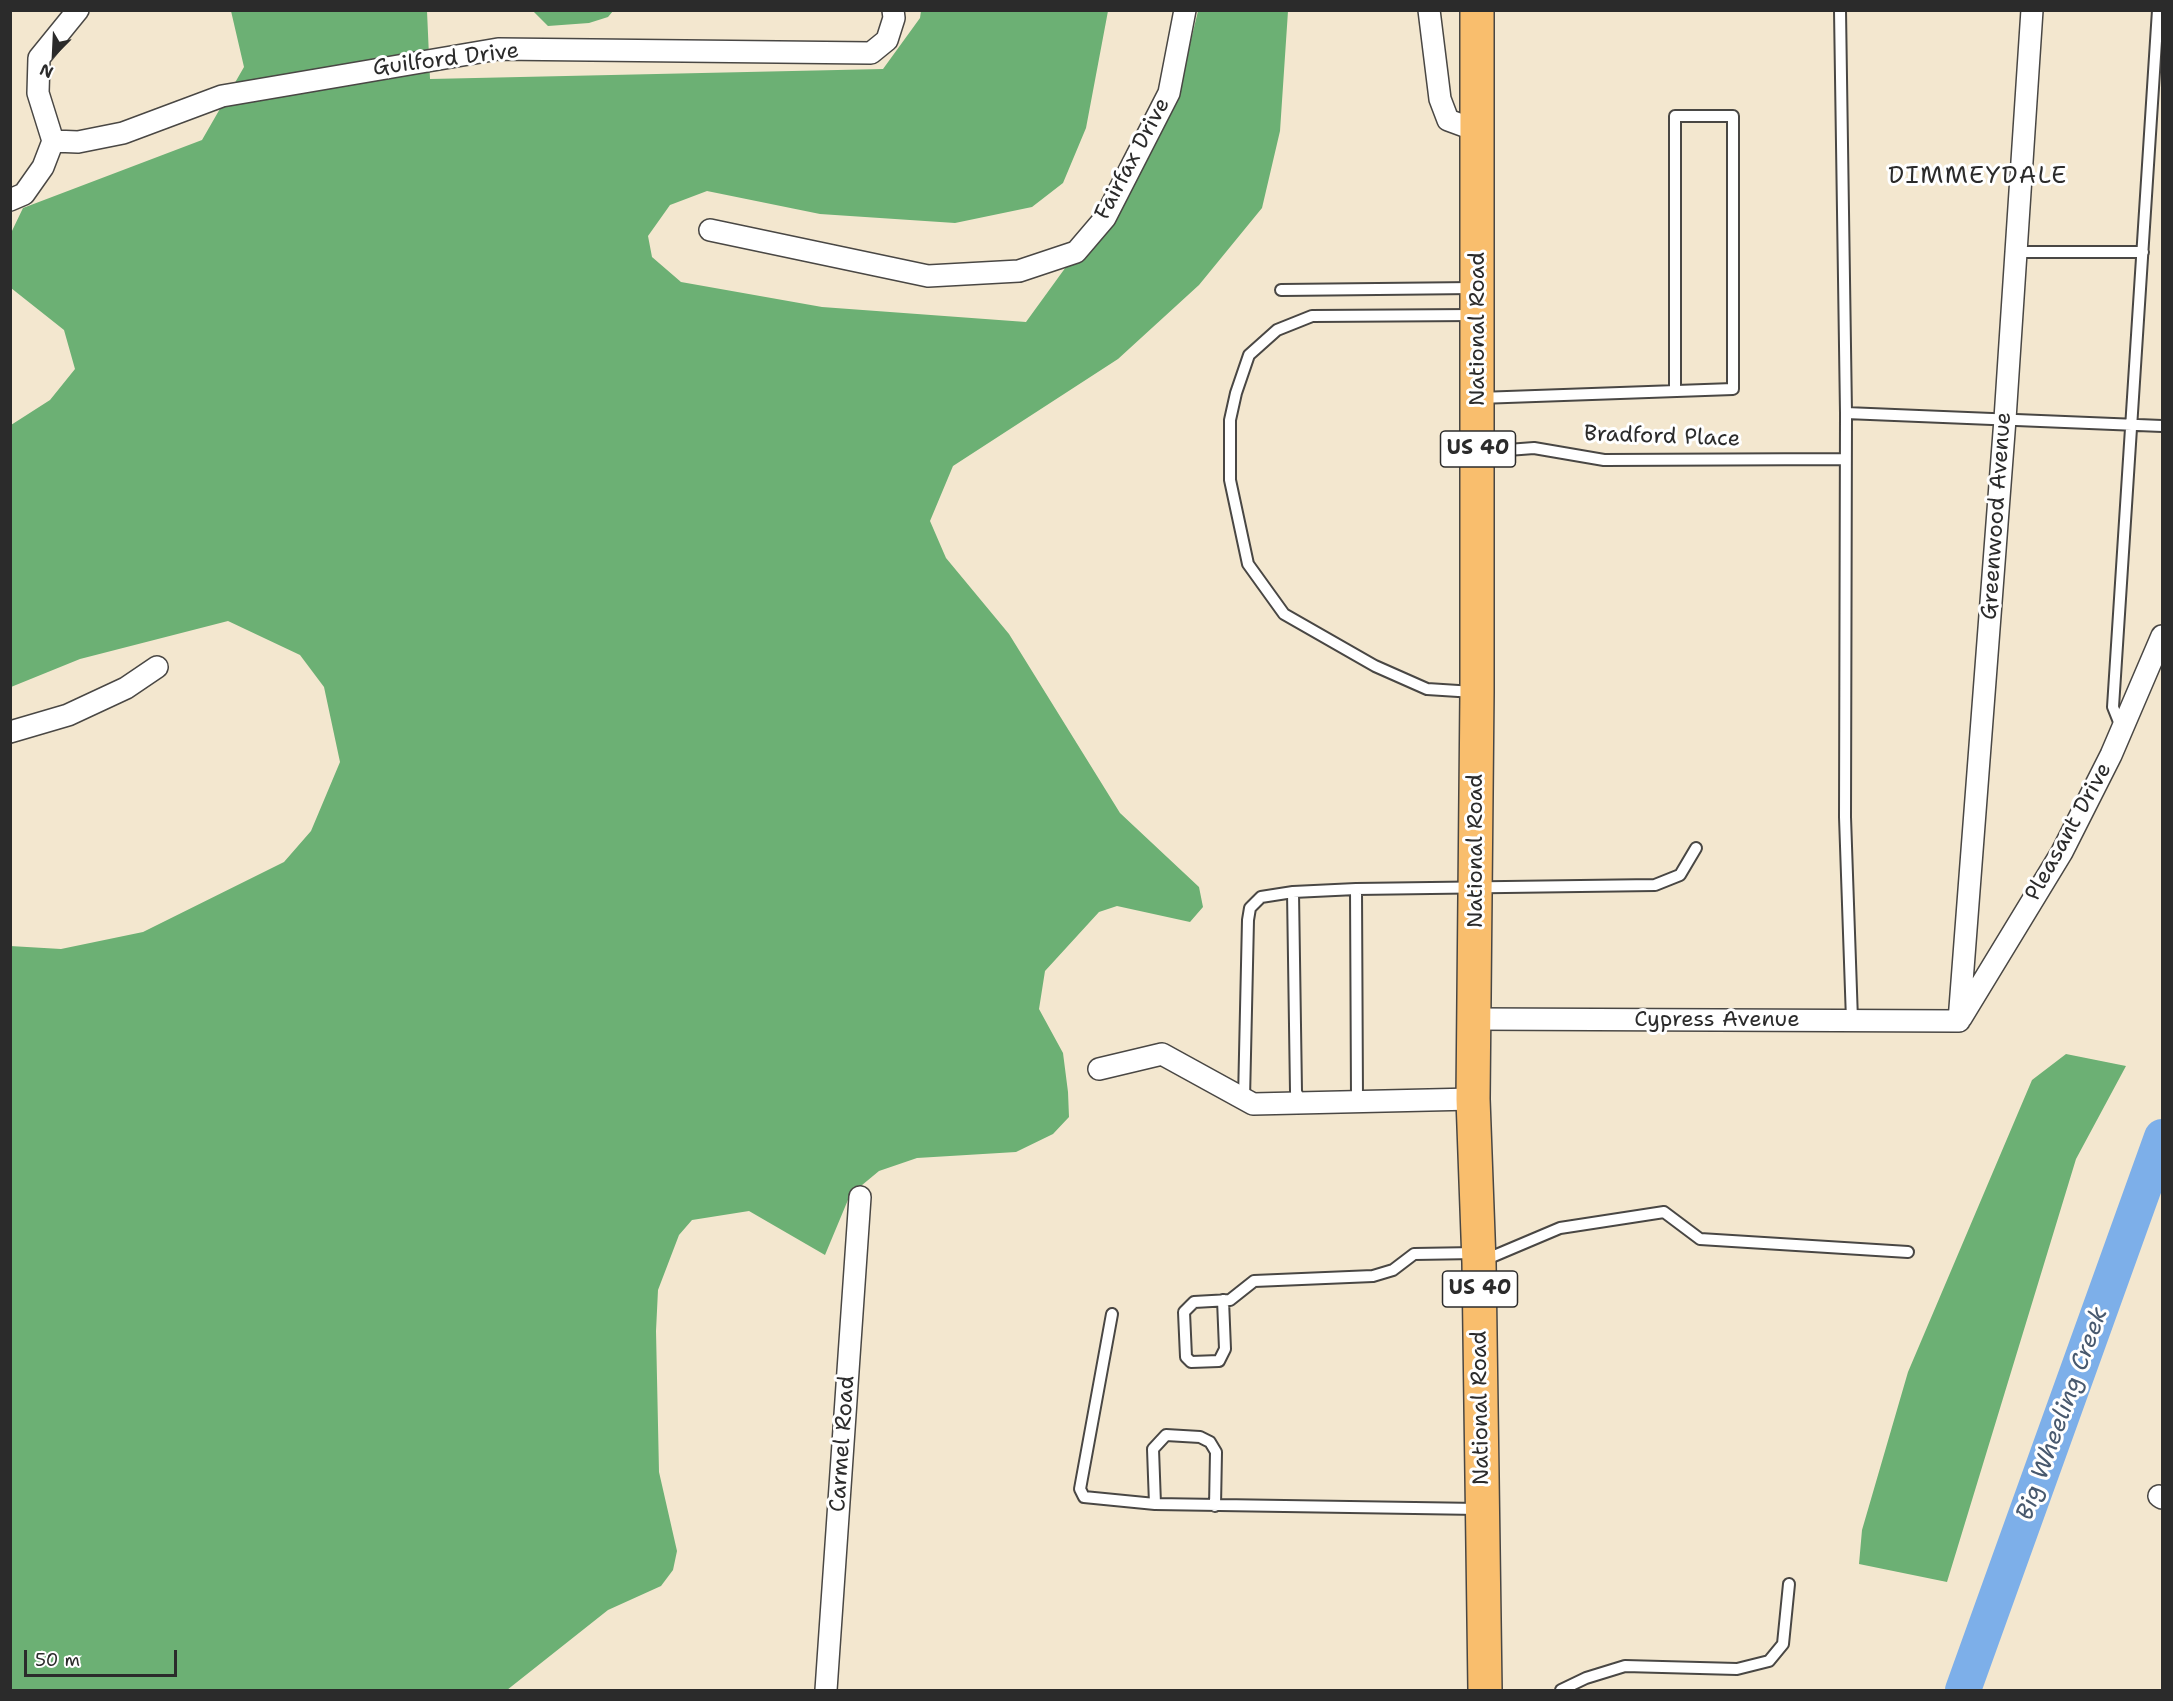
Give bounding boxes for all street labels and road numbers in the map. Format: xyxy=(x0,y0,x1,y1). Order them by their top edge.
street label: Guilford Drive xyxy=(371,38,521,82)
street label: Fairfax Drive xyxy=(1090,94,1176,224)
street label: National Road xyxy=(1465,252,1491,406)
street label: Greenwood Avenue xyxy=(1977,411,2017,621)
street label: Bradford Place xyxy=(1583,421,1741,453)
road number: US 40 xyxy=(1440,431,1516,467)
street label: Pleasant Drive xyxy=(2020,758,2118,906)
street label: National Road xyxy=(1463,774,1489,928)
street label: Cypress Avenue xyxy=(1634,1007,1800,1033)
road number: US 40 xyxy=(1442,1271,1518,1307)
street label: National Road xyxy=(1466,1330,1496,1486)
street label: Carmel Road xyxy=(825,1375,861,1513)

